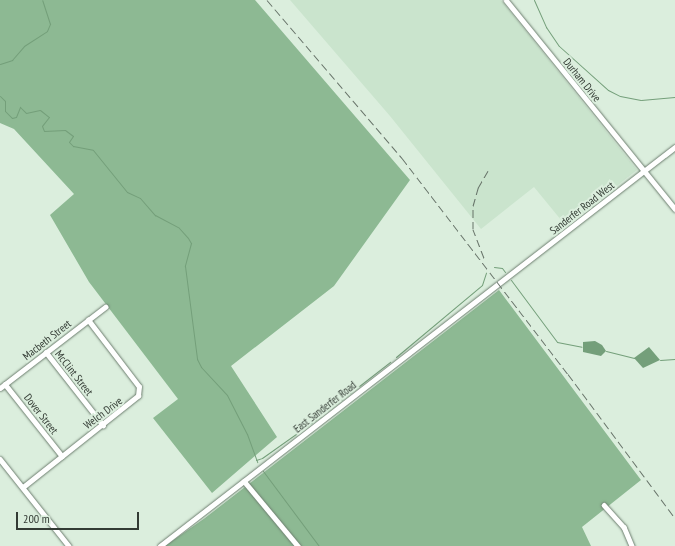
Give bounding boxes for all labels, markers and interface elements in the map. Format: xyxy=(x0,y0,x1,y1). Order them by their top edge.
street label: Durham Drive xyxy=(560,56,604,104)
street label: Sanderfer Road West xyxy=(547,179,617,237)
street label: Macbeth Street xyxy=(20,317,74,363)
street label: McClint Street xyxy=(52,348,96,398)
street label: East Sanderfer Road xyxy=(291,378,359,436)
street label: Dover Street xyxy=(21,391,61,437)
street label: Welch Drive xyxy=(81,394,125,432)
scale bar xyxy=(18,504,141,530)
text: 200 m xyxy=(23,511,50,526)

